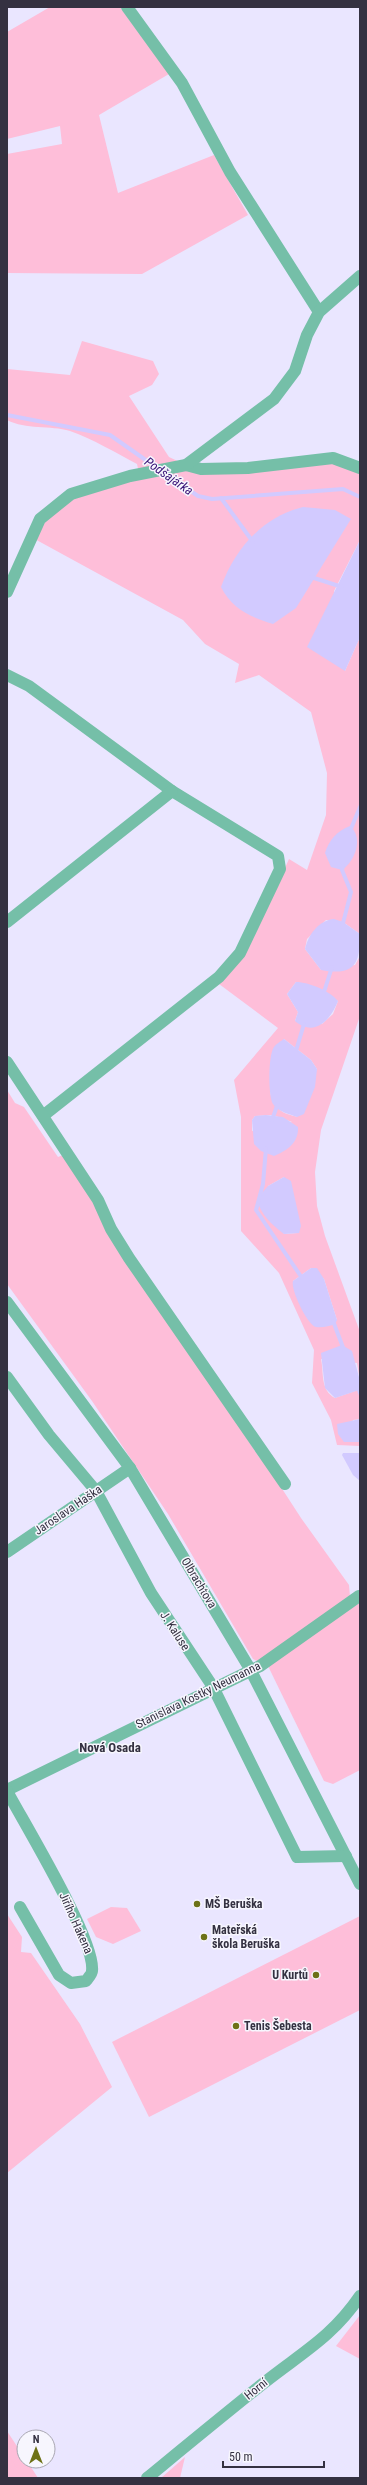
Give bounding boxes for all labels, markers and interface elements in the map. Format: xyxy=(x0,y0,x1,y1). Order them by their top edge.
water label: Podšajárka xyxy=(142,454,196,498)
street label: Jaroslava Haška xyxy=(32,1482,105,1538)
street label: Olbrachtova xyxy=(178,1555,220,1611)
street label: J. Kaluse xyxy=(157,1609,193,1653)
street label: Stanislava Kostky Neumanna xyxy=(133,1659,263,1731)
district label: Nová Osada xyxy=(79,1740,141,1755)
street label: Jiřího Hakena xyxy=(56,1890,96,1956)
place label: MŠ Beruška xyxy=(205,1896,263,1911)
marker: MŠ Beruška xyxy=(192,1899,202,1909)
place label: Mateřská škola Beruška xyxy=(212,1923,280,1951)
marker: Mateřská škola Beruška xyxy=(199,1932,209,1942)
place label: U Kurtů xyxy=(272,1968,308,1982)
marker: U Kurtů xyxy=(311,1970,321,1980)
place label: Tenis Šebesta xyxy=(244,2018,312,2033)
marker: Tenis Šebesta xyxy=(231,2021,241,2031)
street label: Horní xyxy=(242,2375,271,2403)
north arrow xyxy=(16,2429,56,2469)
text: N xyxy=(33,2433,40,2446)
scale bar xyxy=(223,2443,324,2469)
text: 50 m xyxy=(229,2450,253,2464)

